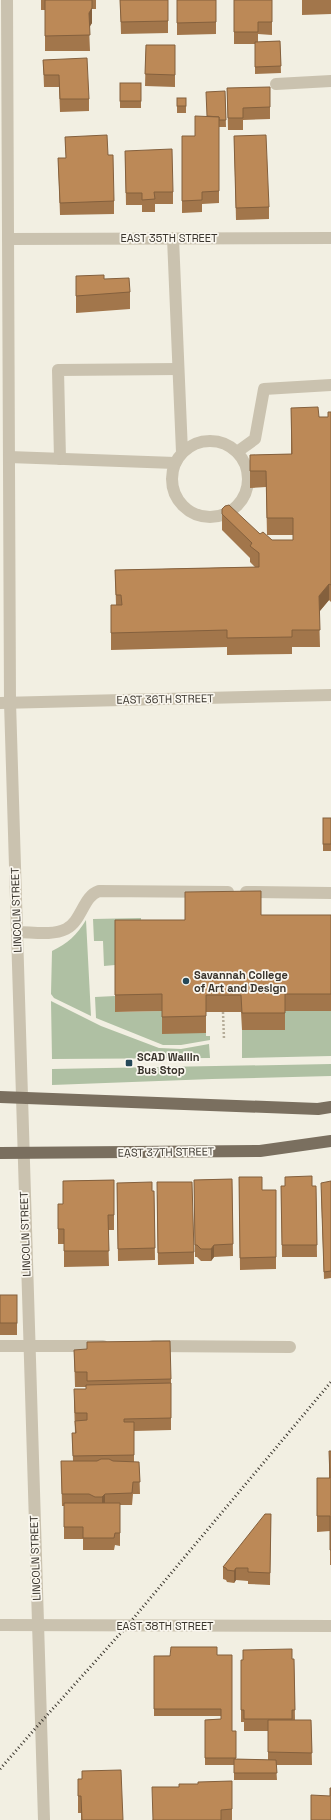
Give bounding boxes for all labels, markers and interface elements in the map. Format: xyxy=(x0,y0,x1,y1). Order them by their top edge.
street label: EAST 35TH STREET xyxy=(121,231,218,245)
street label: EAST 36TH STREET xyxy=(116,691,214,707)
street label: LINCOLN STREET xyxy=(7,867,24,953)
place label: Savannah College of Art and Design xyxy=(194,968,288,995)
marker: Savannah College of Art and Design xyxy=(181,976,191,986)
place label: SCAD Wallin Bus Stop xyxy=(137,1050,200,1077)
marker: SCAD Wallin Bus Stop xyxy=(124,1058,134,1068)
street label: EAST 37TH STREET xyxy=(118,1144,215,1160)
street label: LINCOLN STREET xyxy=(16,1191,33,1277)
street label: LINCOLN STREET xyxy=(26,1515,43,1601)
street label: EAST 38TH STREET xyxy=(116,1619,214,1633)

